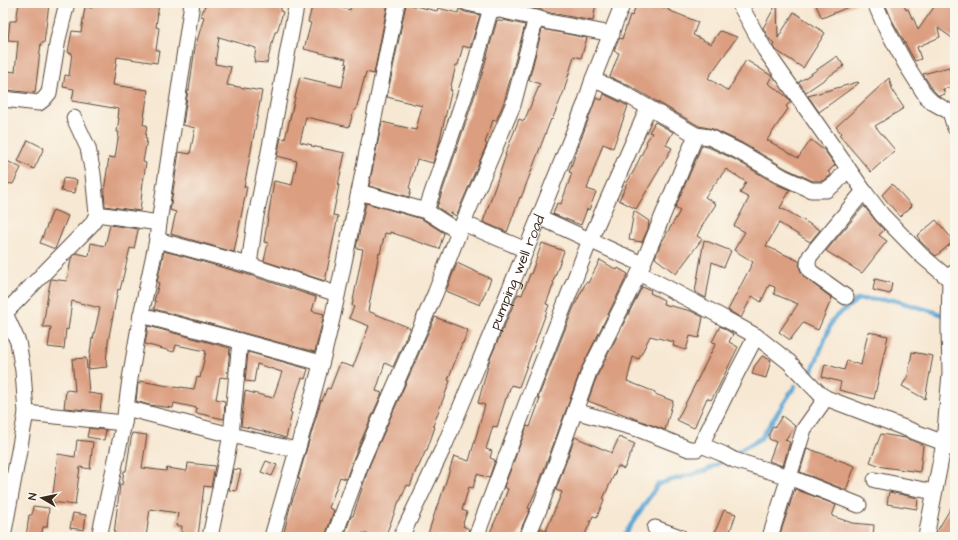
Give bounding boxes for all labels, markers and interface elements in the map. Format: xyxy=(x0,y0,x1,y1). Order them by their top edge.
street label: pumping well road xyxy=(483,211,550,333)
north arrow xyxy=(22,478,62,518)
text: N xyxy=(25,492,41,501)

